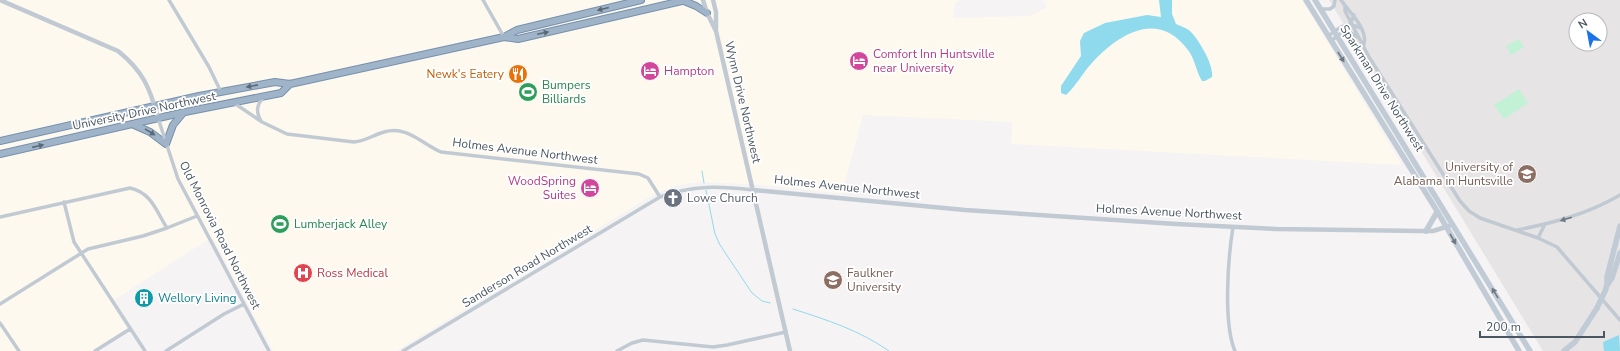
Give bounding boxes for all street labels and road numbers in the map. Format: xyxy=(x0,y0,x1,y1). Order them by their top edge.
street label: Sparkman Drive Northwest xyxy=(1336,22,1428,155)
street label: Wynn Drive Northwest xyxy=(721,39,765,165)
street label: University Drive Northwest xyxy=(71,88,218,134)
street label: Holmes Avenue Northwest xyxy=(451,134,599,168)
street label: Old Monrovia Road Northwest xyxy=(176,158,265,312)
street label: Holmes Avenue Northwest xyxy=(773,171,921,203)
street label: Holmes Avenue Northwest xyxy=(1096,200,1243,224)
street label: Sanderson Road Northwest xyxy=(459,220,596,311)

